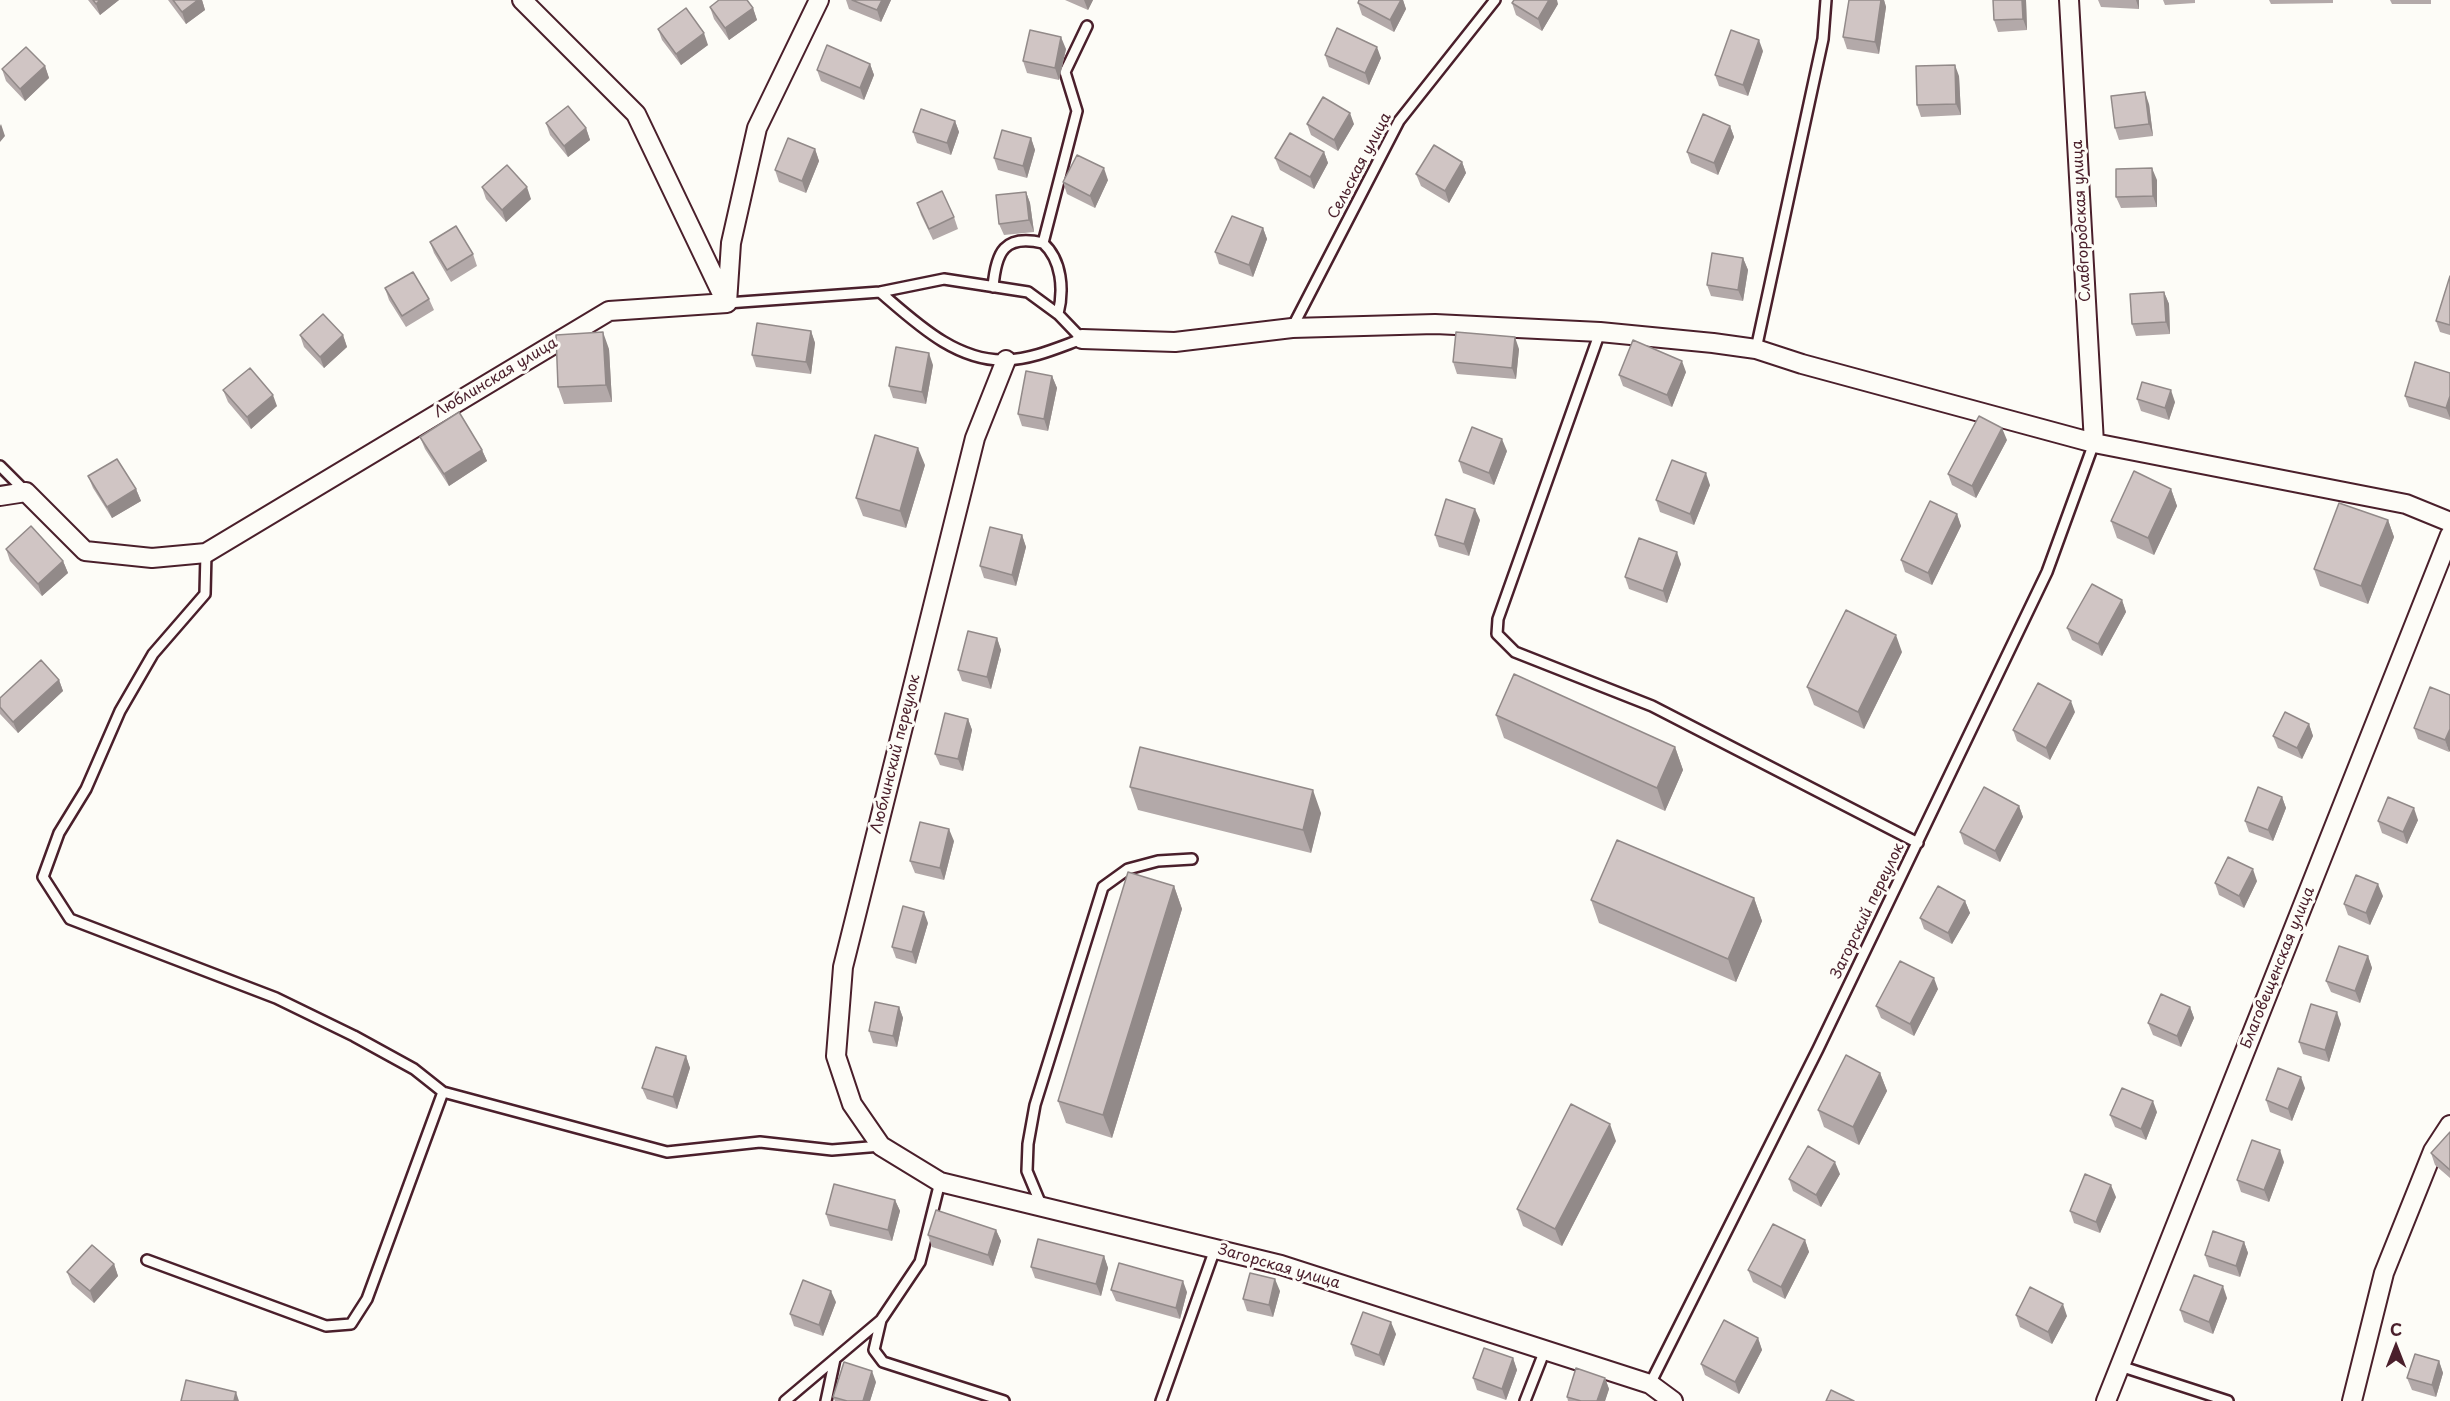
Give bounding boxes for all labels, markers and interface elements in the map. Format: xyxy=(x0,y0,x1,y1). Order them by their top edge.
street label: Сельская улица xyxy=(1324,110,1396,222)
street label: Славгородская улица xyxy=(2069,140,2095,302)
street label: Люблинская улица xyxy=(431,334,561,422)
street label: Люблинский переулок xyxy=(868,673,924,835)
street label: Загорский переулок xyxy=(1827,840,1909,982)
street label: Благовещенская улица xyxy=(2237,884,2319,1052)
street label: Загорская улица xyxy=(1216,1241,1342,1293)
north arrow xyxy=(2366,1317,2426,1377)
text: С xyxy=(2390,1317,2402,1341)

